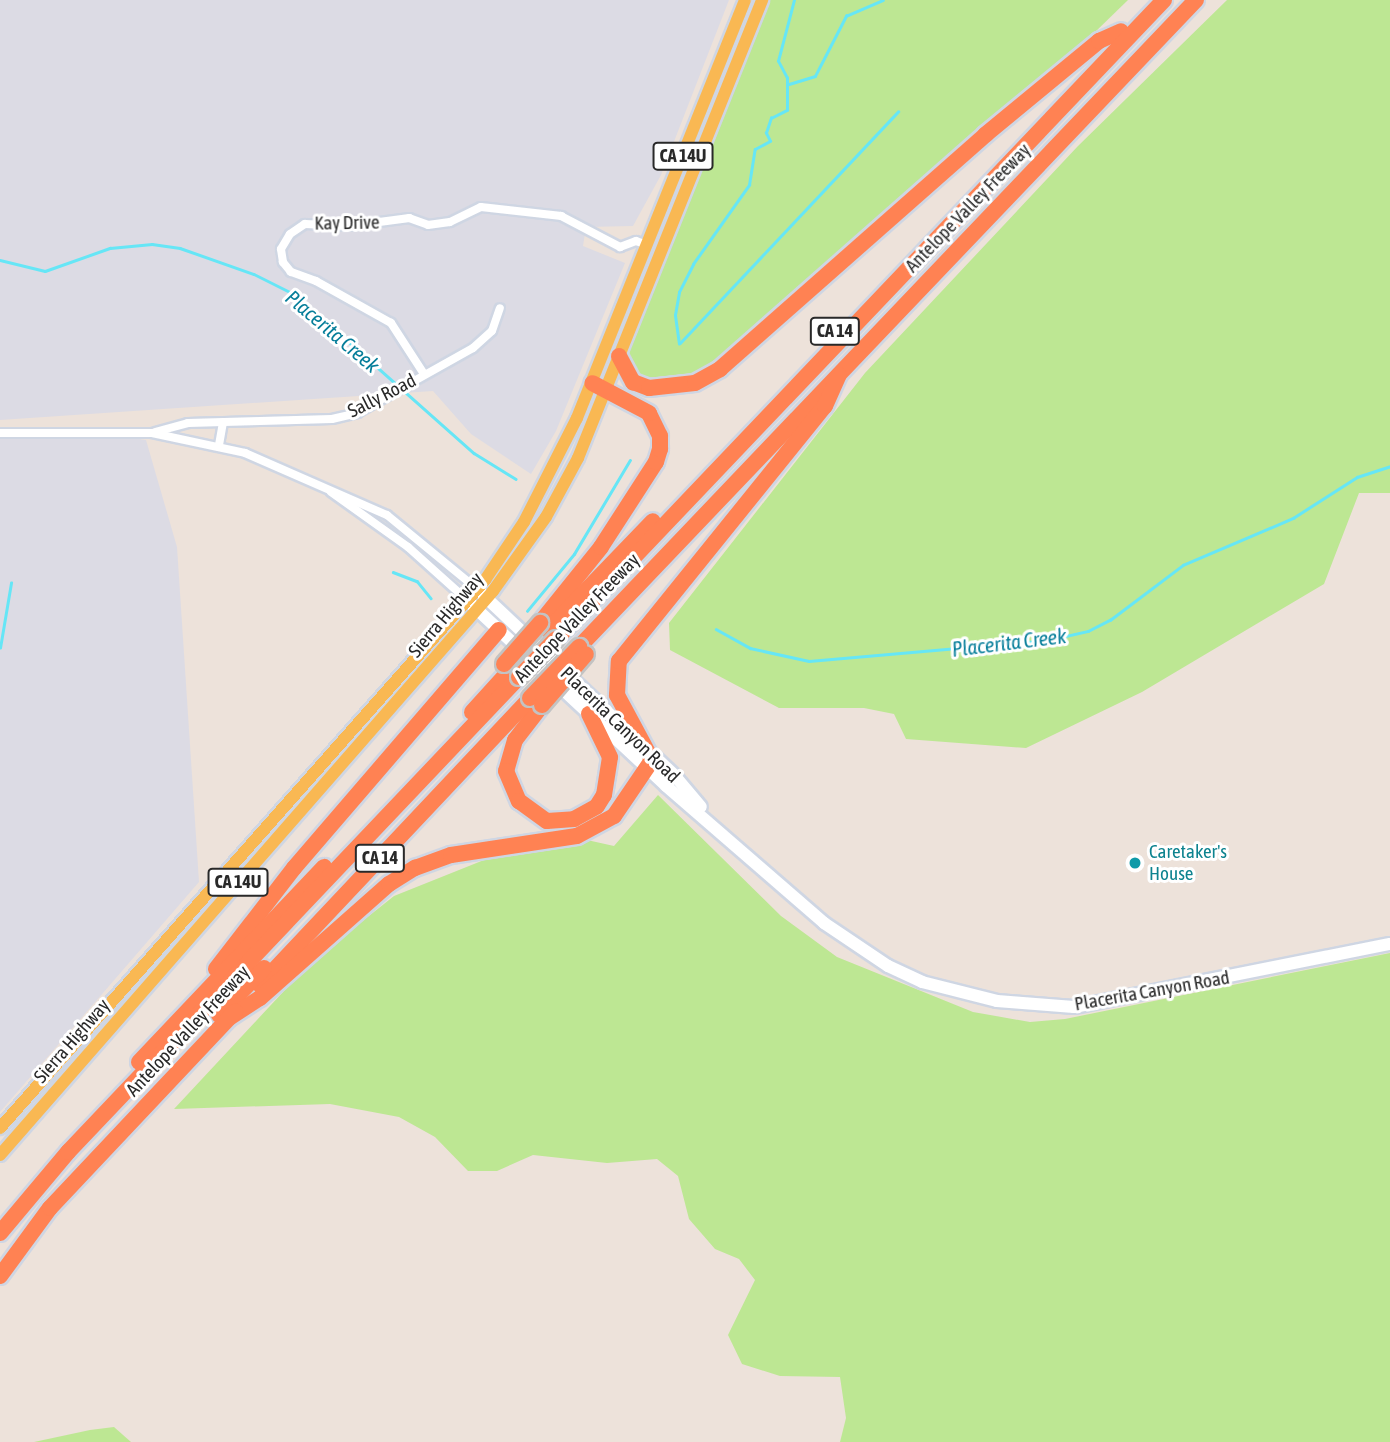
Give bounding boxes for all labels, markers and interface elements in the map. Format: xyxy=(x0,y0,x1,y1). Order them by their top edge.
street label: Antelope Valley Freeway xyxy=(901,139,1035,277)
road number: CA 14U xyxy=(652,141,714,170)
street label: Kay Drive xyxy=(314,211,380,235)
water label: Placerita Creek xyxy=(281,284,385,378)
road number: CA 14 xyxy=(809,316,861,346)
street label: Sally Road xyxy=(344,369,420,423)
street label: Antelope Valley Freeway xyxy=(510,549,644,687)
street label: Sierra Highway xyxy=(404,568,488,662)
water label: Placerita Creek xyxy=(950,622,1068,662)
street label: Placerita Canyon Road xyxy=(556,662,684,788)
place label: Caretaker's House xyxy=(1149,841,1227,885)
road number: CA 14 xyxy=(354,844,406,872)
marker: Caretaker's House xyxy=(1127,855,1143,871)
road number: CA 14U xyxy=(206,868,270,897)
street label: Antelope Valley Freeway xyxy=(122,961,254,1101)
street label: Placerita Canyon Road xyxy=(1073,966,1231,1016)
street label: Sierra Highway xyxy=(29,994,115,1088)

